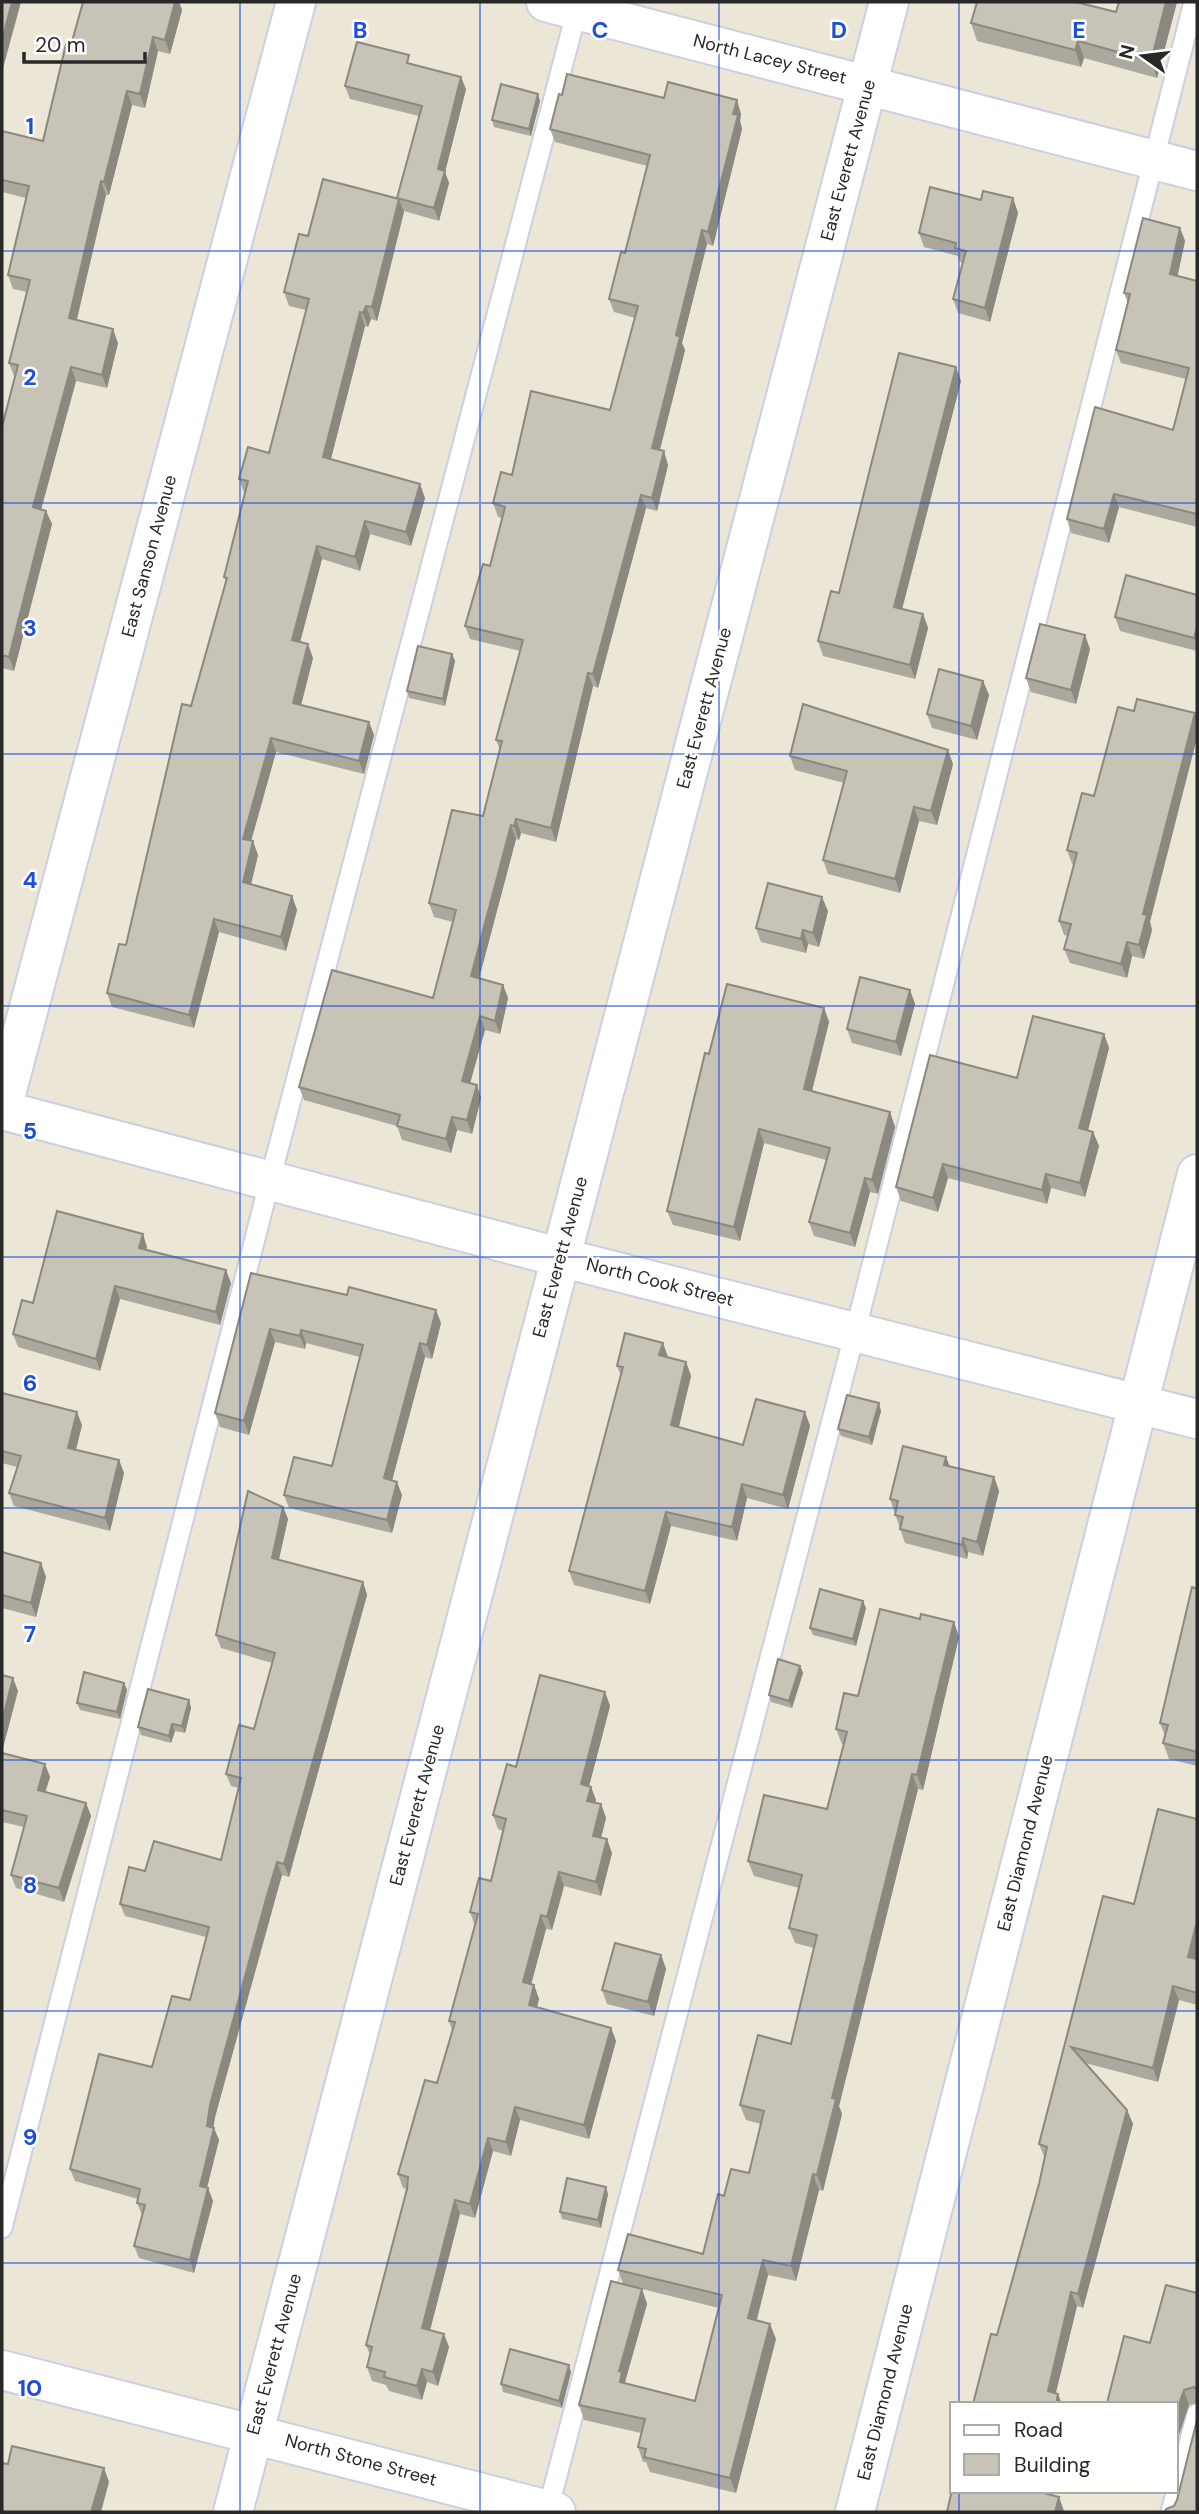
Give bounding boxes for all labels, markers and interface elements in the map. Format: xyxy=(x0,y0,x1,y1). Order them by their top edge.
text: B xyxy=(353,15,367,45)
text: C xyxy=(592,15,608,45)
text: D xyxy=(831,15,847,45)
text: E xyxy=(1072,15,1086,45)
scale bar xyxy=(24,21,145,65)
north arrow xyxy=(1108,21,1178,91)
street label: North Lacey Street xyxy=(691,28,849,90)
text: 20 m xyxy=(35,31,86,59)
text: N xyxy=(1113,42,1141,62)
street label: East Everett Avenue xyxy=(815,77,881,243)
text: 1 xyxy=(26,111,34,141)
text: 2 xyxy=(23,362,37,392)
street label: East Sanson Avenue xyxy=(116,472,182,640)
text: 3 xyxy=(23,613,37,643)
street label: East Everett Avenue xyxy=(671,625,737,791)
text: 4 xyxy=(23,865,38,895)
text: 5 xyxy=(23,1116,37,1146)
street label: East Everett Avenue xyxy=(527,1174,593,1340)
street label: North Cook Street xyxy=(584,1252,736,1312)
text: 6 xyxy=(23,1368,37,1398)
text: 7 xyxy=(24,1619,36,1649)
street label: East Everett Avenue xyxy=(384,1722,450,1888)
street label: East Diamond Avenue xyxy=(991,1752,1059,1934)
text: 8 xyxy=(23,1870,37,1900)
text: 9 xyxy=(23,2122,37,2152)
street label: East Everett Avenue xyxy=(241,2271,307,2437)
street label: East Diamond Avenue xyxy=(851,2301,919,2483)
text: 10 xyxy=(18,2373,42,2403)
legend xyxy=(950,2402,1178,2493)
text: Road xyxy=(1014,2416,1063,2444)
street label: North Stone Street xyxy=(282,2428,440,2492)
text: Building xyxy=(1014,2451,1091,2479)

